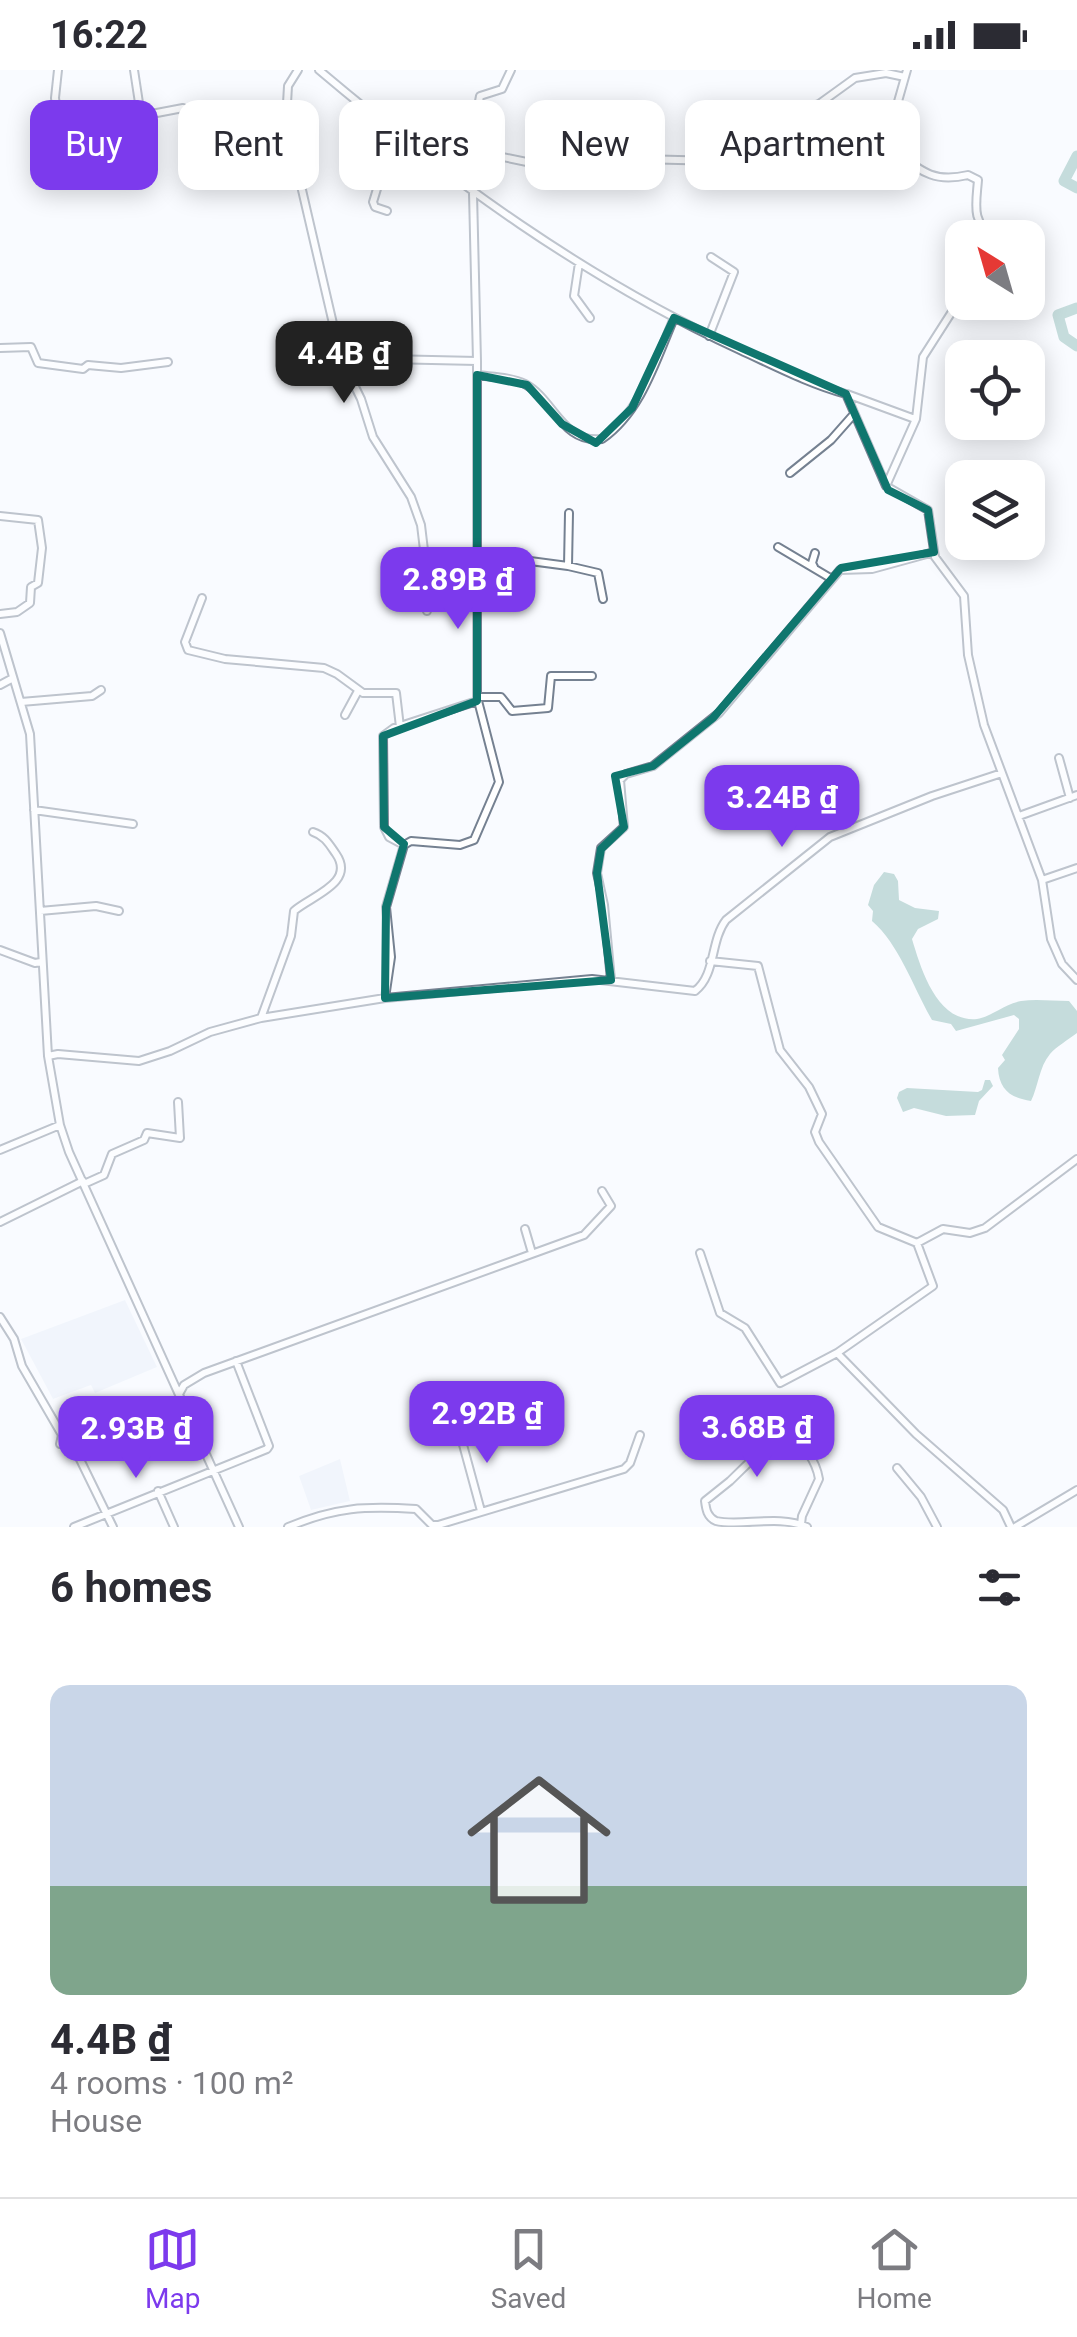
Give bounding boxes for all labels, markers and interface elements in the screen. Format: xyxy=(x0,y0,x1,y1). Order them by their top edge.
text: 16:22 xyxy=(50,13,148,57)
chip: Buy xyxy=(30,100,158,190)
chip: Rent xyxy=(178,100,319,190)
chip: Filters xyxy=(339,100,505,190)
chip: New xyxy=(525,100,665,190)
chip: Apartment xyxy=(685,100,920,190)
north arrow xyxy=(945,220,1045,320)
map controls xyxy=(945,220,1045,560)
pin: 4.4B ₫ xyxy=(263,321,425,406)
text: 4.4B ₫ xyxy=(298,334,390,372)
button: locate xyxy=(945,340,1045,440)
button: layers xyxy=(945,460,1045,560)
pin: 2.89B ₫ xyxy=(366,547,550,632)
text: 2.89B ₫ xyxy=(402,560,514,598)
pin: 3.24B ₫ xyxy=(690,765,874,850)
text: 3.24B ₫ xyxy=(726,778,838,816)
pin: 2.92B ₫ xyxy=(395,1381,579,1466)
text: 2.92B ₫ xyxy=(431,1394,543,1432)
pin: 3.68B ₫ xyxy=(665,1395,849,1480)
pin: 2.93B ₫ xyxy=(44,1396,228,1481)
text: 3.68B ₫ xyxy=(701,1408,813,1446)
text: 2.93B ₫ xyxy=(80,1409,192,1447)
icon: filters xyxy=(972,1560,1027,1615)
text: 6 homes xyxy=(50,1563,212,1612)
icon: home xyxy=(449,1750,629,1930)
text: 4.4B ₫ xyxy=(50,2015,172,2064)
text: 4 rooms · 100 m² xyxy=(50,2064,293,2102)
text: House xyxy=(50,2102,142,2140)
tab: Map xyxy=(145,2222,200,2315)
tab: Saved xyxy=(491,2222,566,2315)
tab: Home xyxy=(857,2222,932,2315)

